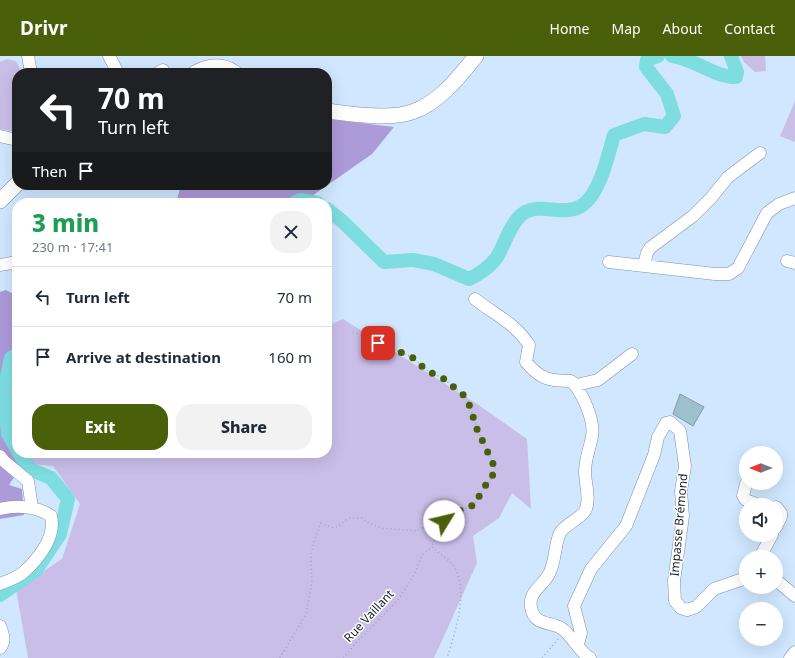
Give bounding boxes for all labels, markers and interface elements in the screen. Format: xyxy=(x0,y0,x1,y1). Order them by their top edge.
text: Drivr xyxy=(20,15,67,41)
text: Home xyxy=(550,19,589,38)
text: Map xyxy=(611,19,641,38)
text: About xyxy=(663,19,702,38)
text: Contact xyxy=(724,19,775,38)
text: 70 m xyxy=(98,79,165,117)
icon: left xyxy=(32,84,84,136)
text: Turn left xyxy=(98,115,169,139)
icon: arrive xyxy=(75,160,97,182)
text: Then xyxy=(32,161,67,181)
text: 3 min xyxy=(32,206,99,239)
button: close xyxy=(270,211,312,253)
text: 230 m · 17:41 xyxy=(32,238,113,256)
icon: left xyxy=(32,286,54,308)
text: Turn left xyxy=(66,287,130,307)
text: 70 m xyxy=(277,287,312,307)
pin xyxy=(361,326,395,360)
icon: arrive xyxy=(367,332,389,354)
icon: arrive xyxy=(32,346,54,368)
text: Arrive at destination xyxy=(66,347,221,367)
text: 160 m xyxy=(268,347,312,367)
button: Exit xyxy=(32,404,168,450)
button: Share xyxy=(176,404,312,450)
north arrow xyxy=(739,446,783,490)
map controls xyxy=(739,446,783,646)
street label: Impasse Brémond xyxy=(666,473,691,577)
button: sound xyxy=(739,498,783,542)
position arrow xyxy=(423,500,465,542)
button: + xyxy=(739,550,783,594)
street label: Rue Vaillant xyxy=(340,585,398,646)
button: − xyxy=(739,602,783,646)

